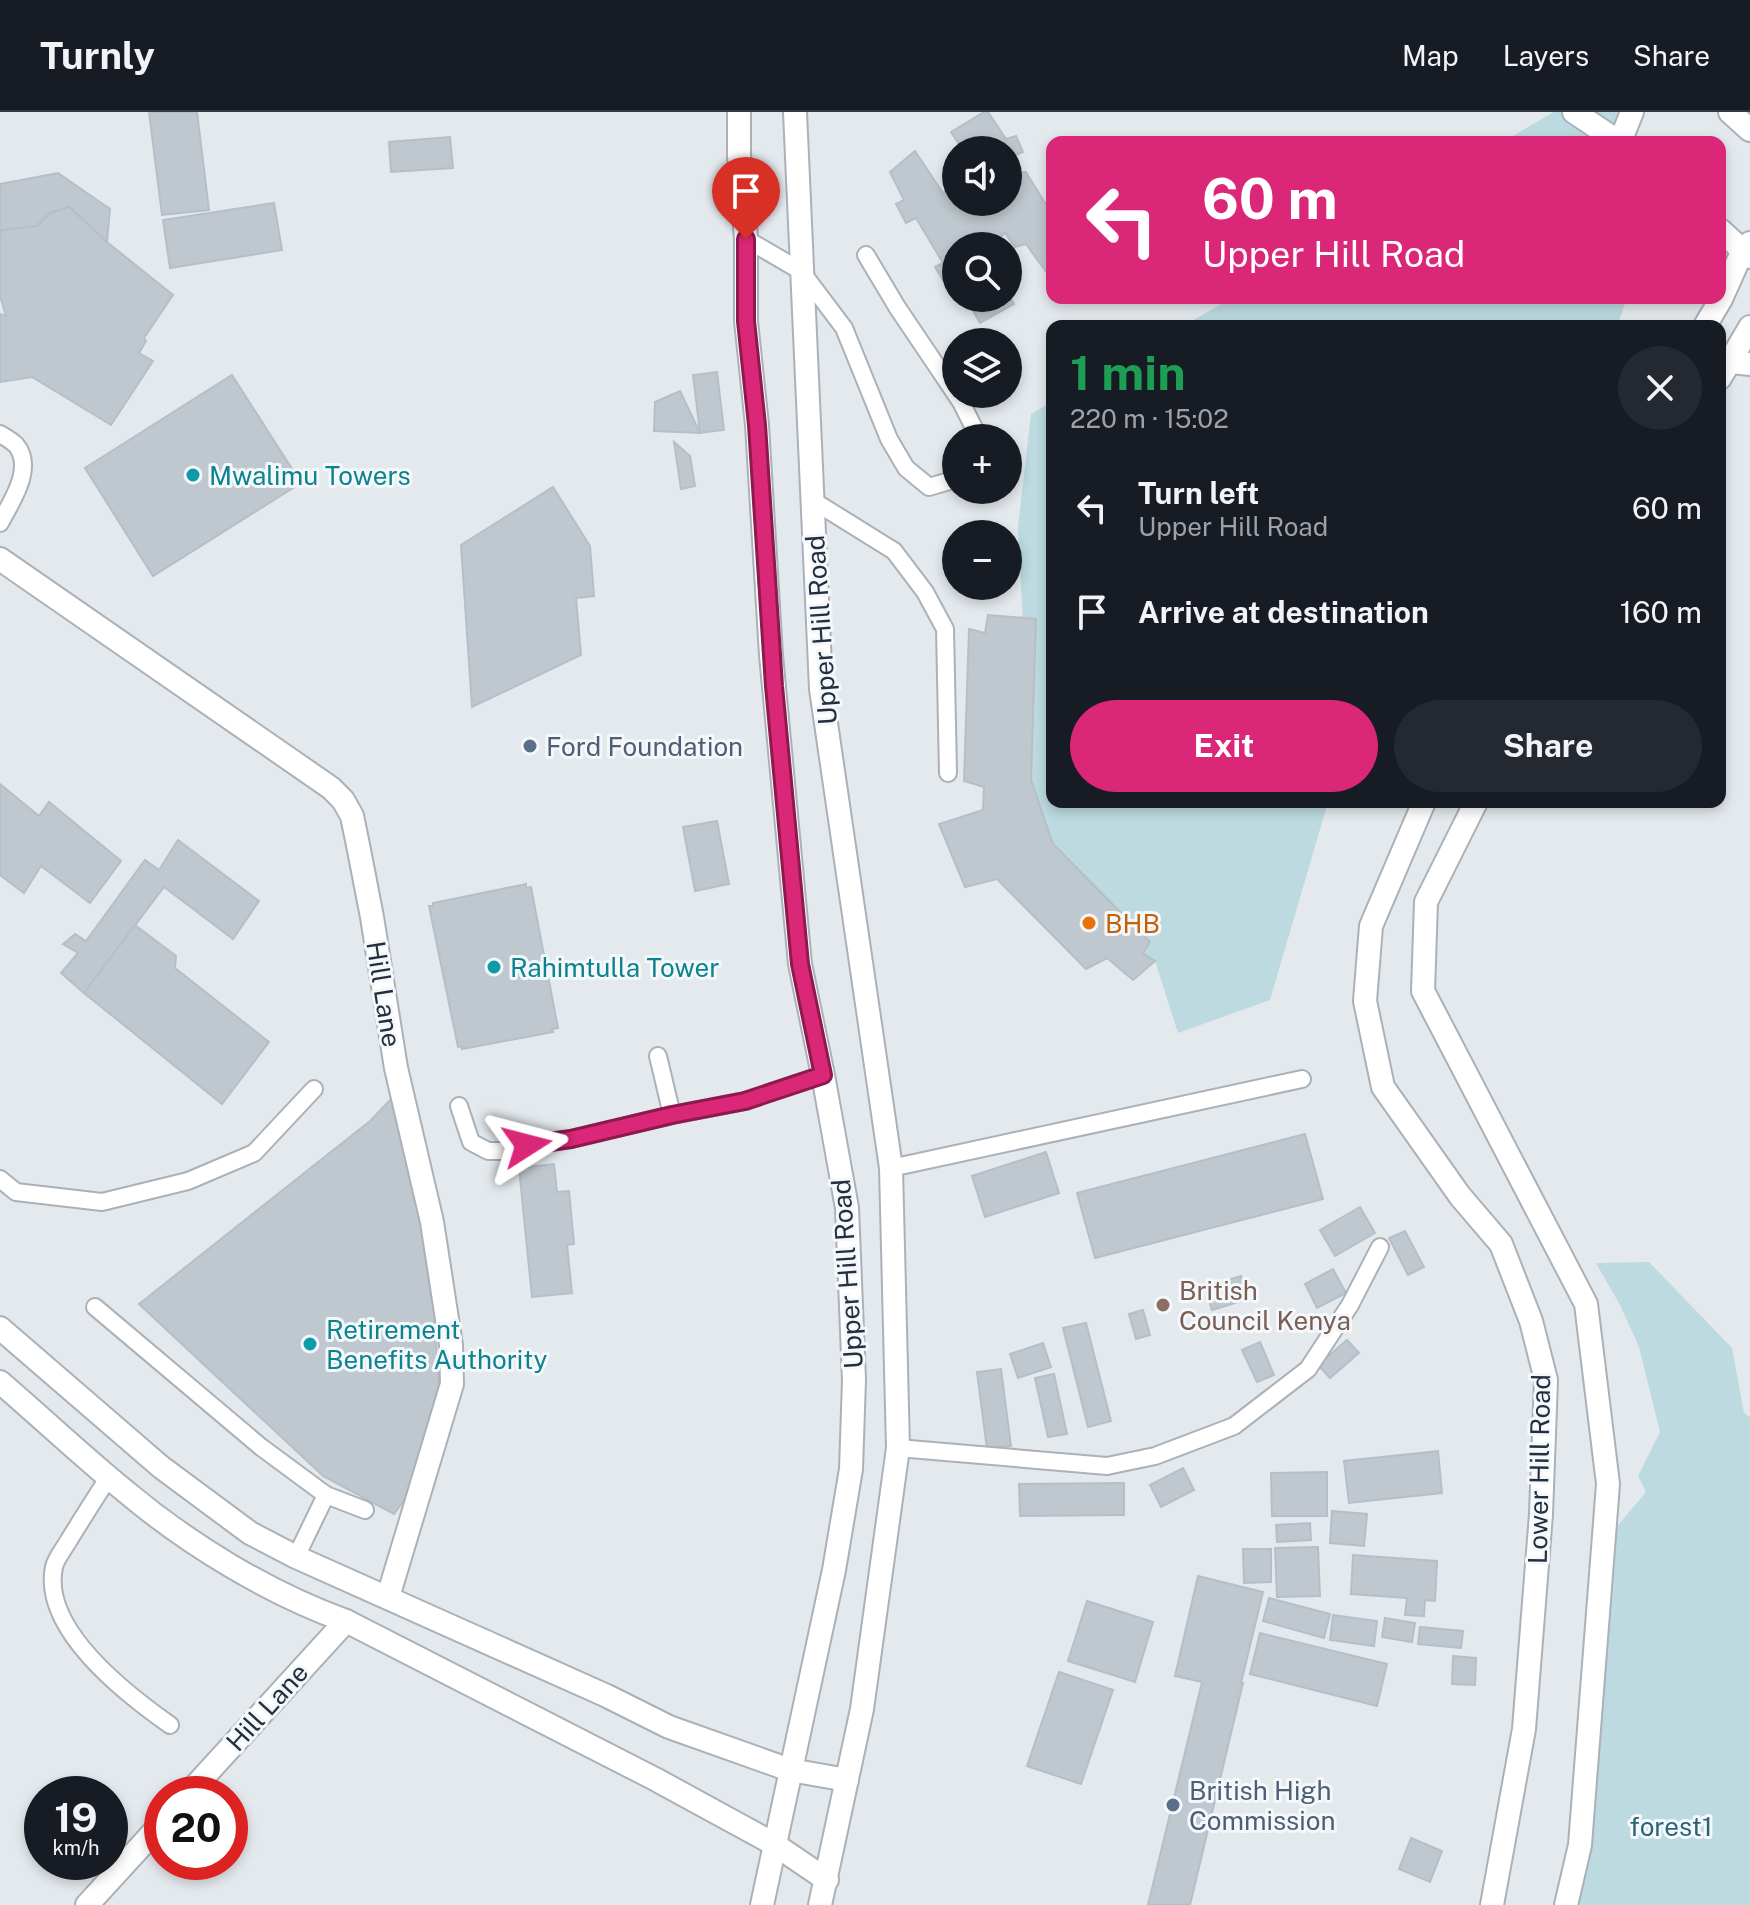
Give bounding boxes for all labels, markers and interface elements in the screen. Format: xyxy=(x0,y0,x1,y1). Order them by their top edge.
text: Turnly xyxy=(40,33,155,78)
text: Map xyxy=(1402,39,1459,72)
text: Layers xyxy=(1503,39,1589,72)
text: Share xyxy=(1633,39,1710,72)
map controls xyxy=(942,136,1022,600)
button: sound xyxy=(942,136,1022,216)
pin xyxy=(712,157,780,239)
text: 60 m xyxy=(1202,166,1338,232)
icon: left xyxy=(1070,168,1174,272)
icon: arrive xyxy=(724,169,768,213)
button: search xyxy=(942,232,1022,312)
text: Upper Hill Road xyxy=(1202,233,1465,275)
button: layers xyxy=(942,328,1022,408)
text: 1 min xyxy=(1070,344,1186,401)
button: close xyxy=(1618,346,1702,430)
text: 220 m · 15:02 xyxy=(1070,403,1229,434)
button: + xyxy=(942,424,1022,504)
place label: Mwalimu Towers xyxy=(209,460,411,491)
marker: Mwalimu Towers xyxy=(184,466,202,484)
text: Turn left xyxy=(1138,475,1259,511)
icon: left xyxy=(1070,486,1114,530)
text: 60 m xyxy=(1632,490,1702,526)
text: Upper Hill Road xyxy=(1138,511,1328,542)
button: − xyxy=(942,520,1022,600)
street label: Upper Hill Road xyxy=(799,534,843,726)
icon: arrive xyxy=(1070,590,1114,634)
text: Arrive at destination xyxy=(1138,594,1429,630)
text: 160 m xyxy=(1620,594,1702,630)
button: Exit xyxy=(1070,700,1378,792)
button: Share xyxy=(1394,700,1702,792)
place label: Ford Foundation xyxy=(546,731,743,762)
marker: Ford Foundation xyxy=(521,737,539,755)
place label: BHB xyxy=(1105,908,1160,939)
marker: BHB xyxy=(1080,914,1098,932)
street label: Hill Lane xyxy=(360,939,408,1049)
place label: Rahimtulla Tower xyxy=(510,952,719,983)
marker: Rahimtulla Tower xyxy=(485,958,503,976)
position arrow xyxy=(485,1103,569,1187)
street label: Upper Hill Road xyxy=(825,1178,869,1370)
place label: British Council Kenya xyxy=(1179,1275,1351,1336)
marker: British Council Kenya xyxy=(1154,1296,1172,1314)
place label: Retirement Benefits Authority xyxy=(326,1314,547,1375)
marker: Retirement Benefits Authority xyxy=(301,1335,319,1353)
street label: Lower Hill Road xyxy=(1522,1374,1556,1564)
street label: Hill Lane xyxy=(220,1657,314,1757)
place label: British High Commission xyxy=(1189,1775,1335,1836)
speed limit sign: 20 xyxy=(144,1776,248,1880)
text: 19 xyxy=(54,1794,98,1841)
marker: British High Commission xyxy=(1164,1796,1182,1814)
park label: forest1 xyxy=(1630,1811,1712,1842)
text: km/h xyxy=(52,1836,100,1860)

